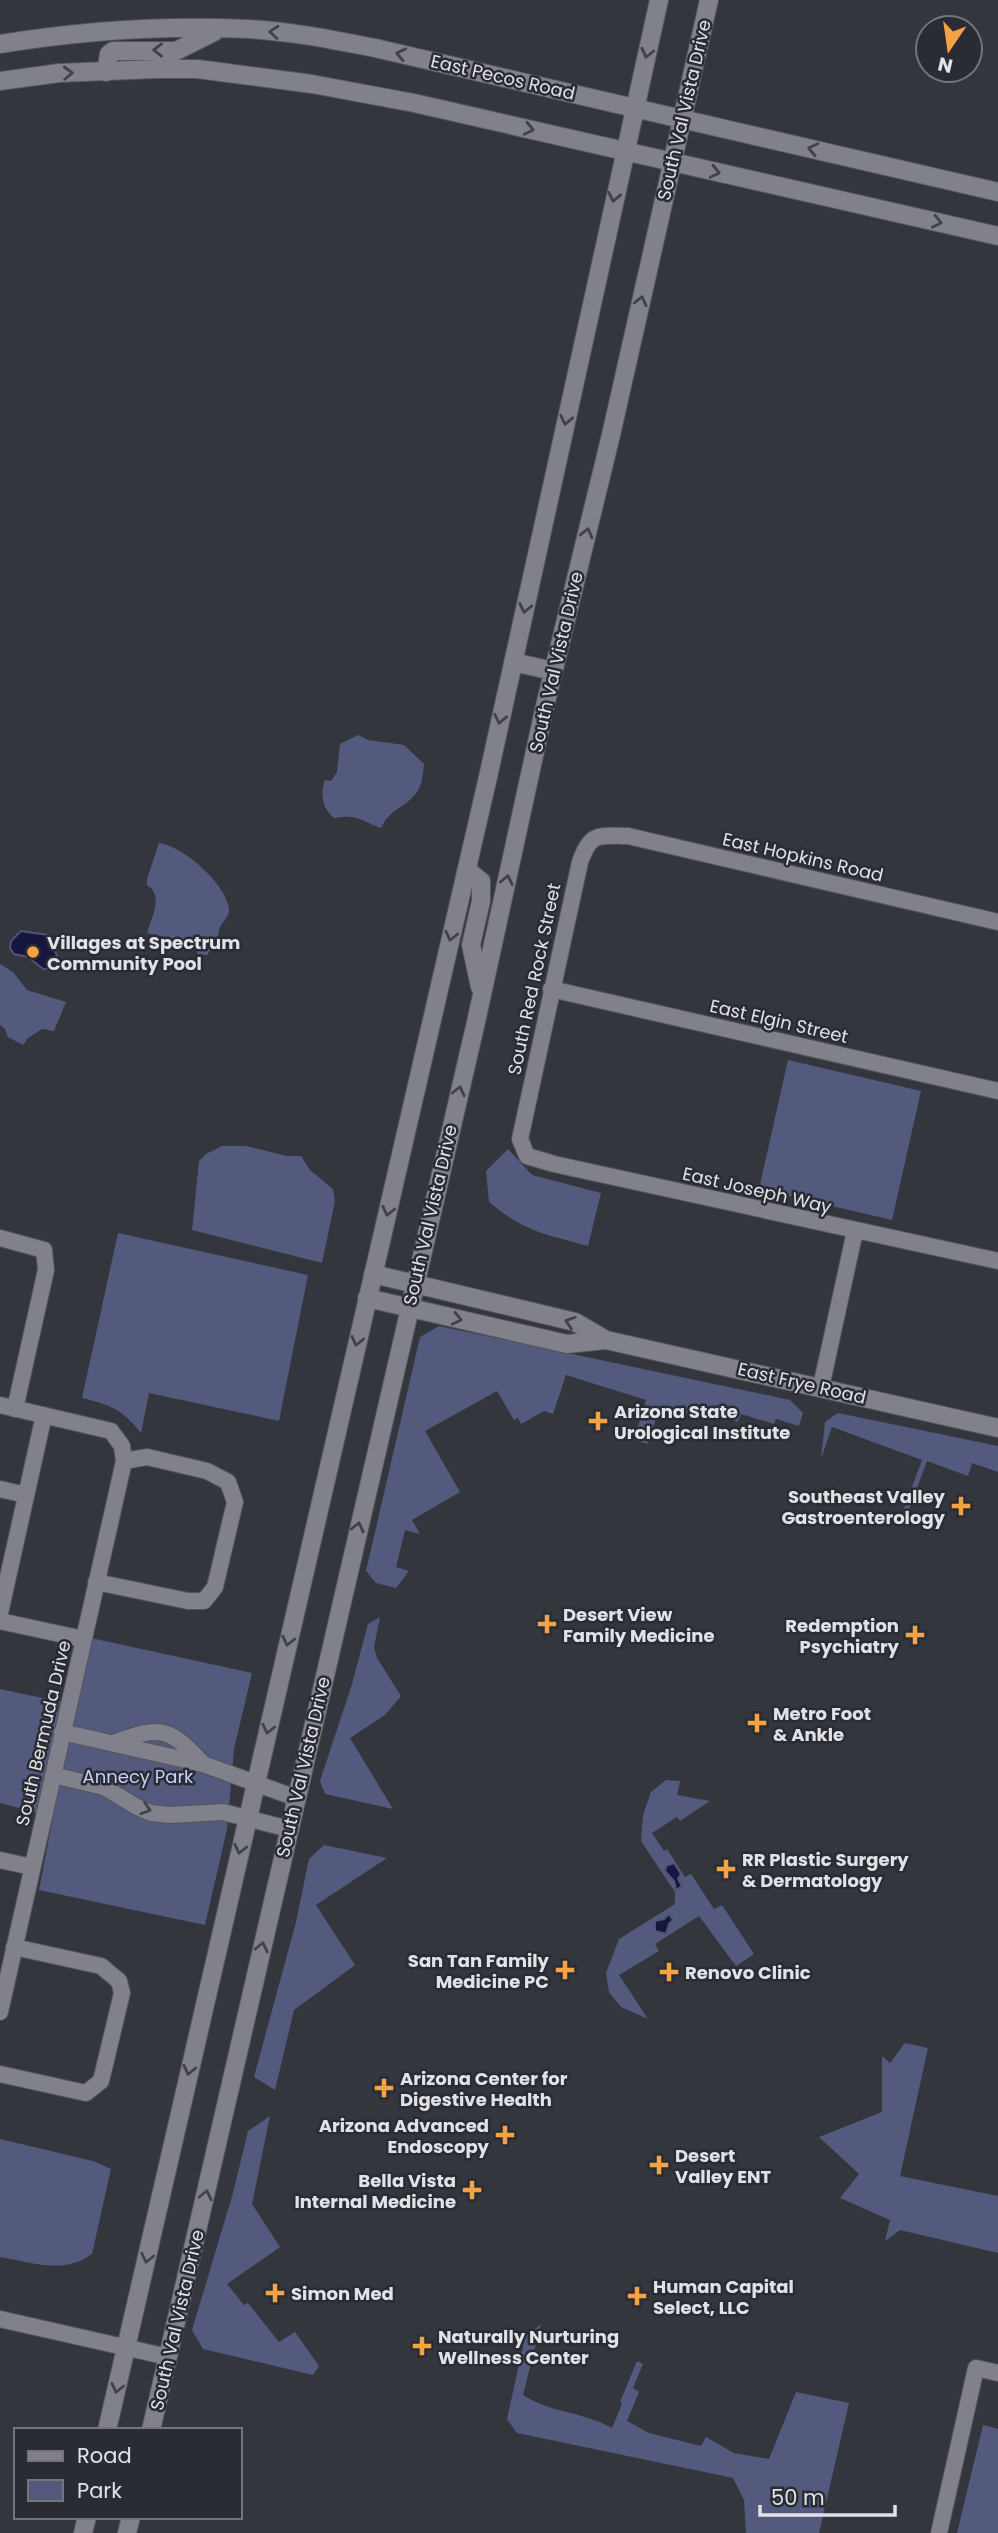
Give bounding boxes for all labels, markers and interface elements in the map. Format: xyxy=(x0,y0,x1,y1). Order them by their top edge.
north arrow xyxy=(914,14,984,84)
street label: South Val Vista Drive xyxy=(651,17,717,203)
one-way arrow xyxy=(268,25,279,40)
one-way arrow xyxy=(152,42,162,58)
one-way arrow xyxy=(640,47,655,59)
one-way arrow xyxy=(395,48,407,62)
street label: East Pecos Road xyxy=(428,48,578,106)
text: N xyxy=(935,50,955,80)
one-way arrow xyxy=(62,65,73,80)
one-way arrow xyxy=(523,121,535,135)
one-way arrow xyxy=(807,143,819,157)
one-way arrow xyxy=(709,163,721,178)
one-way arrow xyxy=(608,191,623,203)
one-way arrow xyxy=(931,214,943,228)
one-way arrow xyxy=(633,295,648,307)
one-way arrow xyxy=(559,413,574,425)
one-way arrow xyxy=(579,527,593,539)
street label: South Val Vista Drive xyxy=(523,569,589,755)
one-way arrow xyxy=(518,602,533,614)
one-way arrow xyxy=(494,713,509,725)
street label: East Hopkins Road xyxy=(720,826,886,888)
one-way arrow xyxy=(499,874,513,886)
street label: South Red Rock Street xyxy=(501,881,567,1077)
place label: Villages at Spectrum Community Pool xyxy=(47,930,240,976)
one-way arrow xyxy=(445,930,460,942)
marker: Villages at Spectrum Community Pool xyxy=(25,944,41,960)
street label: East Elgin Street xyxy=(707,993,851,1049)
one-way arrow xyxy=(451,1085,466,1097)
street label: South Val Vista Drive xyxy=(397,1122,463,1308)
street label: East Joseph Way xyxy=(680,1161,834,1219)
one-way arrow xyxy=(381,1204,396,1216)
one-way arrow xyxy=(451,1310,463,1325)
one-way arrow xyxy=(565,1316,577,1330)
one-way arrow xyxy=(351,1335,365,1347)
street label: East Frye Road xyxy=(735,1356,869,1410)
place label: Arizona State Urological Institute xyxy=(614,1399,790,1445)
marker: Arizona State Urological Institute xyxy=(588,1411,608,1431)
place label: Southeast Valley Gastroenterology xyxy=(781,1484,946,1530)
marker: Southeast Valley Gastroenterology xyxy=(951,1496,971,1516)
one-way arrow xyxy=(350,1521,365,1533)
place label: Desert View Family Medicine xyxy=(563,1602,715,1648)
place label: Redemption Psychiatry xyxy=(785,1613,900,1659)
marker: Desert View Family Medicine xyxy=(537,1614,557,1634)
marker: Redemption Psychiatry xyxy=(905,1625,925,1645)
one-way arrow xyxy=(282,1635,296,1647)
street label: South Bermuda Drive xyxy=(9,1638,77,1828)
street label: South Val Vista Drive xyxy=(270,1674,336,1860)
place label: Metro Foot & Ankle xyxy=(773,1701,871,1747)
marker: Metro Foot & Ankle xyxy=(747,1713,767,1733)
one-way arrow xyxy=(261,1723,276,1735)
park label: Annecy Park xyxy=(83,1764,194,1789)
one-way arrow xyxy=(139,1801,151,1816)
one-way arrow xyxy=(234,1843,248,1855)
place label: RR Plastic Surgery & Dermatology xyxy=(742,1847,909,1893)
marker: RR Plastic Surgery & Dermatology xyxy=(716,1859,736,1879)
one-way arrow xyxy=(254,1941,268,1953)
place label: San Tan Family Medicine PC xyxy=(408,1948,550,1994)
marker: San Tan Family Medicine PC xyxy=(555,1960,575,1980)
place label: Renovo Clinic xyxy=(685,1960,811,1985)
marker: Renovo Clinic xyxy=(659,1962,679,1982)
one-way arrow xyxy=(183,2064,198,2076)
place label: Arizona Center for Digestive Health xyxy=(400,2066,568,2112)
marker: Arizona Center for Digestive Health xyxy=(374,2078,394,2098)
place label: Arizona Advanced Endoscopy xyxy=(319,2113,490,2159)
marker: Arizona Advanced Endoscopy xyxy=(495,2125,515,2145)
place label: Desert Valley ENT xyxy=(675,2143,772,2189)
marker: Desert Valley ENT xyxy=(649,2155,669,2175)
place label: Bella Vista Internal Medicine xyxy=(294,2168,456,2214)
marker: Bella Vista Internal Medicine xyxy=(462,2180,482,2200)
one-way arrow xyxy=(197,2189,212,2201)
street label: South Val Vista Drive xyxy=(144,2227,210,2413)
one-way arrow xyxy=(140,2252,155,2264)
place label: Human Capital Select, LLC xyxy=(653,2274,794,2320)
place label: Simon Med xyxy=(291,2281,394,2306)
marker: Simon Med xyxy=(265,2283,285,2303)
marker: Human Capital Select, LLC xyxy=(627,2286,647,2306)
place label: Naturally Nurturing Wellness Center xyxy=(438,2324,619,2370)
marker: Naturally Nurturing Wellness Center xyxy=(412,2336,432,2356)
one-way arrow xyxy=(111,2382,125,2394)
legend xyxy=(14,2428,242,2519)
text: Road xyxy=(77,2441,132,2470)
scale bar xyxy=(760,2474,895,2518)
text: Park xyxy=(77,2476,122,2505)
text: 50 m xyxy=(771,2483,825,2512)

